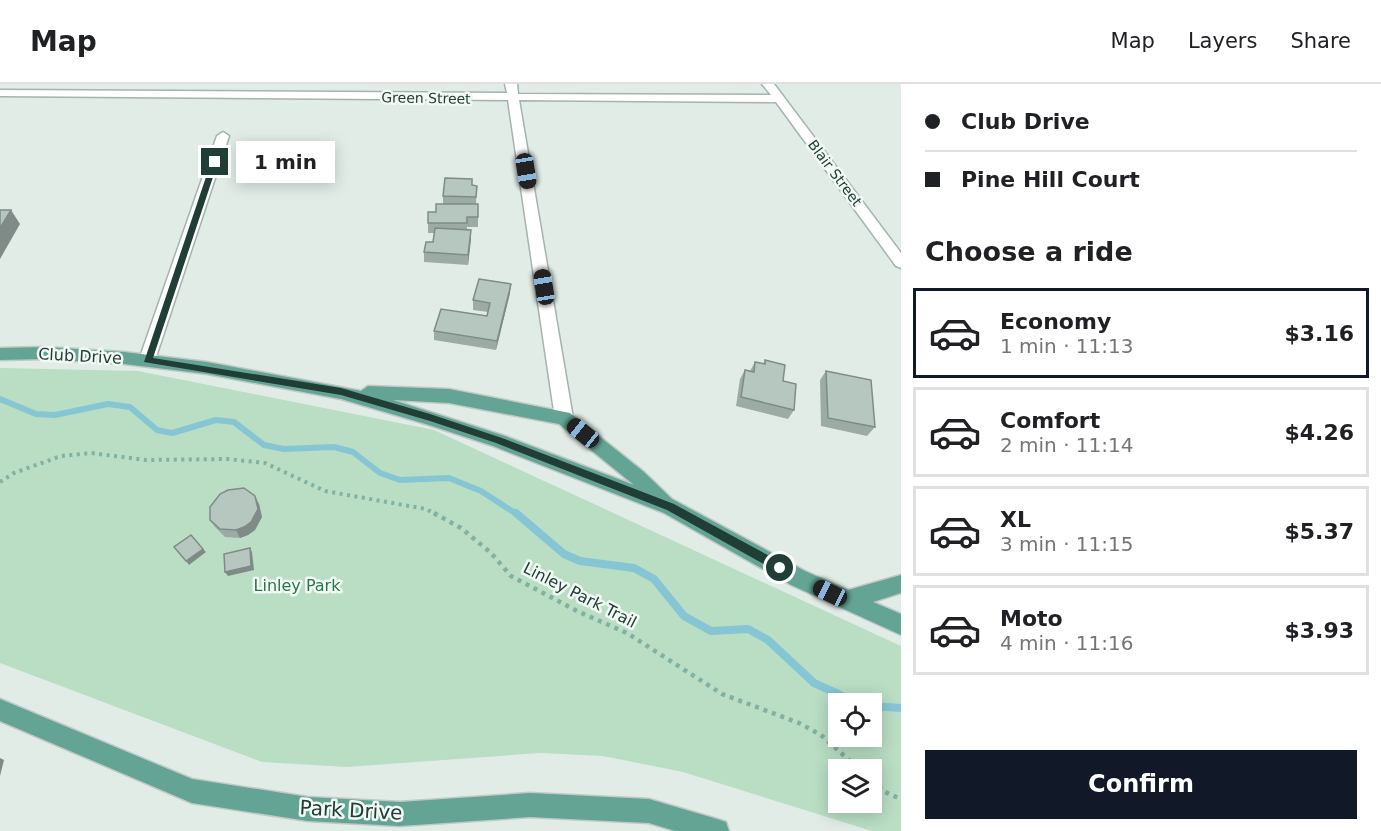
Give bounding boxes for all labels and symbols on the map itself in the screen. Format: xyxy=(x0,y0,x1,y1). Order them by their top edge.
street label: Green Street xyxy=(381,89,471,107)
street label: Blair Street xyxy=(805,137,865,210)
callout: 1 min xyxy=(236,141,335,183)
route end xyxy=(201,148,228,175)
car xyxy=(514,152,538,190)
car xyxy=(532,268,556,306)
street label: Club Drive xyxy=(38,344,122,368)
car xyxy=(563,415,603,451)
route start xyxy=(766,554,793,581)
street label: Linley Park Trail xyxy=(520,558,640,632)
park label: Linley Park xyxy=(254,576,341,595)
car xyxy=(810,577,850,609)
street label: Park Drive xyxy=(299,795,403,825)

